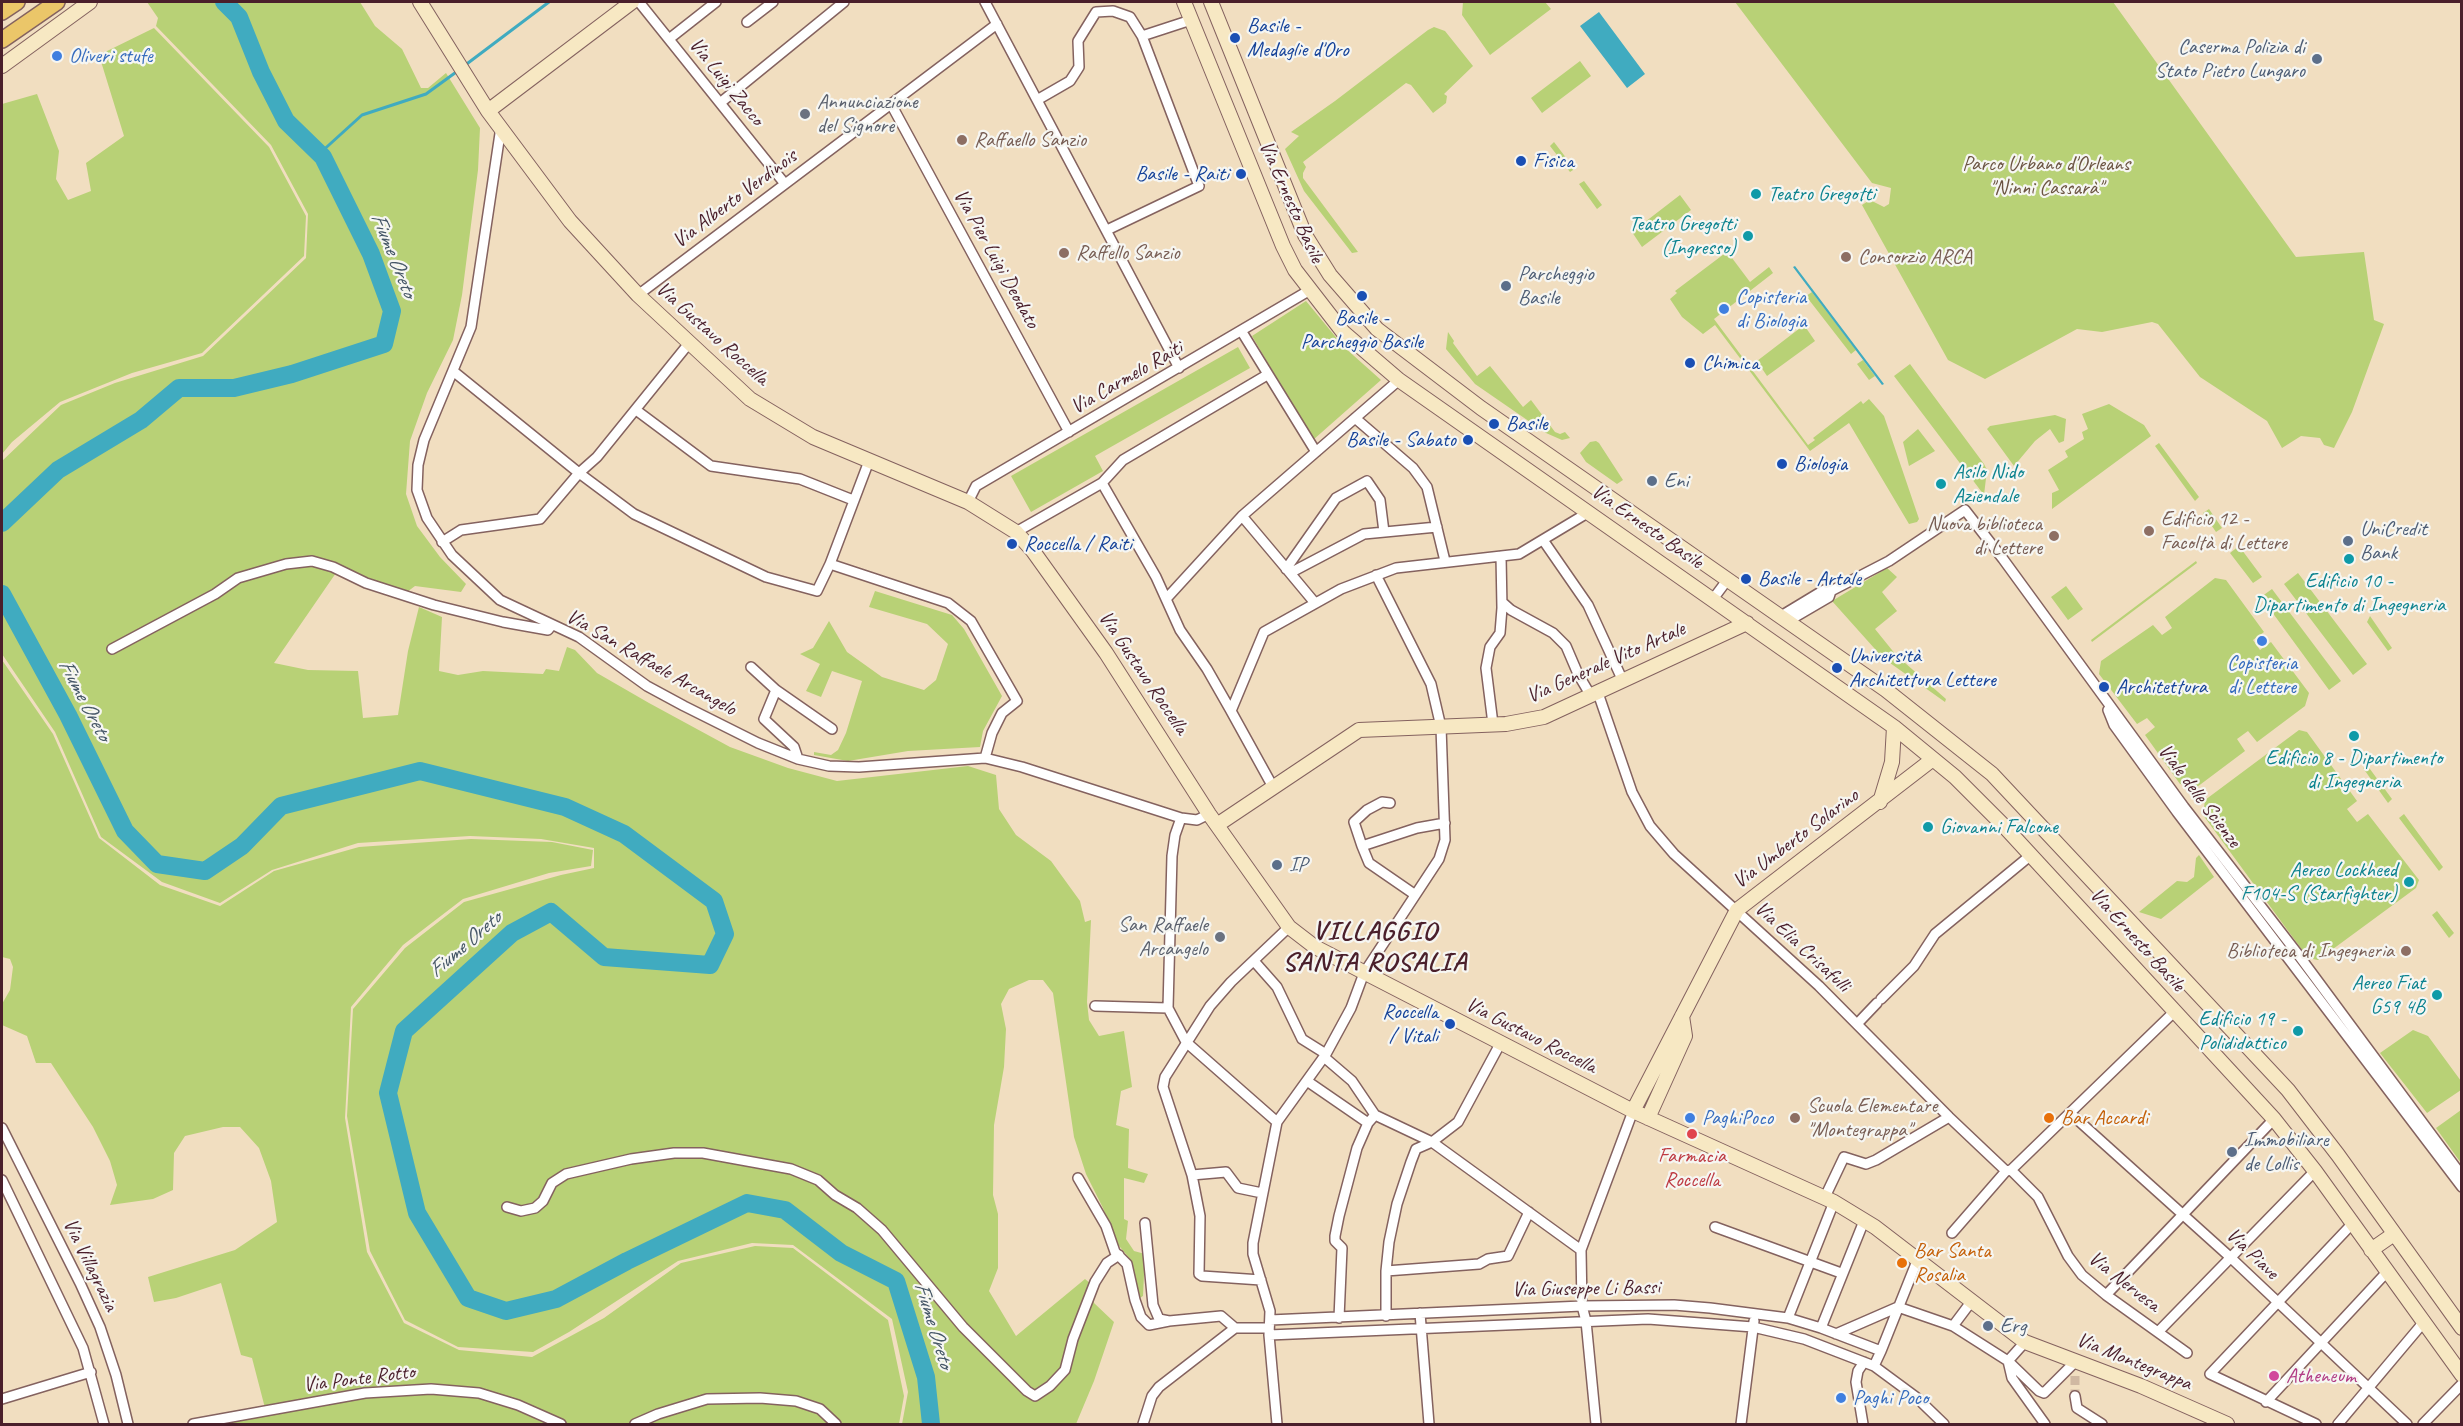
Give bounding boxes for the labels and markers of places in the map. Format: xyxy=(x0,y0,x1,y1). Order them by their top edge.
place label: Basile - Medaglie d'Oro xyxy=(1247,13,1349,63)
marker: Basile - Medaglie d'Oro xyxy=(1228,31,1242,45)
place label: Caserma Polizia di Stato Pietro Lungaro xyxy=(2155,34,2305,84)
place label: Oliveri stufe xyxy=(69,43,152,69)
marker: Oliveri stufe xyxy=(50,49,64,63)
marker: Caserma Polizia di Stato Pietro Lungaro xyxy=(2310,52,2324,66)
place label: Annunciazione del Signore xyxy=(817,89,918,139)
marker: Annunciazione del Signore xyxy=(798,107,812,121)
place label: Raffaello Sanzio xyxy=(974,127,1086,153)
marker: Raffaello Sanzio xyxy=(955,133,969,147)
place label: Fisica xyxy=(1533,148,1574,174)
marker: Fisica xyxy=(1514,154,1528,168)
place label: Basile - Raiti xyxy=(1135,161,1229,187)
marker: Basile - Raiti xyxy=(1234,167,1248,181)
place label: Teatro Gregotti xyxy=(1768,181,1875,207)
marker: Teatro Gregotti xyxy=(1749,187,1763,201)
place label: Teatro Gregotti (Ingresso) xyxy=(1629,211,1736,261)
marker: Teatro Gregotti (Ingresso) xyxy=(1741,229,1755,243)
place label: Raffello Sanzio xyxy=(1076,240,1180,266)
place label: Consorzio ARCA xyxy=(1858,244,1972,270)
marker: Raffello Sanzio xyxy=(1057,246,1071,260)
marker: Consorzio ARCA xyxy=(1839,250,1853,264)
place label: Parcheggio Basile xyxy=(1518,261,1594,311)
marker: Parcheggio Basile xyxy=(1499,279,1513,293)
place label: Copisteria di Biologia xyxy=(1736,284,1806,334)
marker: Basile - Parcheggio Basile xyxy=(1355,289,1369,303)
marker: Copisteria di Biologia xyxy=(1717,302,1731,316)
place label: Basile - Parcheggio Basile xyxy=(1301,305,1423,355)
place label: Chimica xyxy=(1702,350,1759,376)
marker: Chimica xyxy=(1683,356,1697,370)
place label: Basile xyxy=(1506,411,1548,437)
marker: Basile xyxy=(1487,417,1501,431)
place label: Basile - Sabato xyxy=(1346,427,1456,453)
marker: Basile - Sabato xyxy=(1461,433,1475,447)
place label: Biologia xyxy=(1794,451,1847,477)
marker: Biologia xyxy=(1775,457,1789,471)
place label: Asilo Nido Aziendale xyxy=(1953,459,2023,509)
place label: Eni xyxy=(1664,468,1688,494)
marker: Eni xyxy=(1645,474,1659,488)
marker: Asilo Nido Aziendale xyxy=(1934,477,1948,491)
place label: Edificio 12 - Facoltà di Lettere xyxy=(2161,506,2287,556)
place label: Nuova biblioteca di Lettere xyxy=(1927,511,2042,561)
place label: UniCredit Bank xyxy=(2360,516,2427,566)
marker: Edificio 12 - Facoltà di Lettere xyxy=(2142,524,2156,538)
marker: Nuova biblioteca di Lettere xyxy=(2047,529,2061,543)
place label: Roccella / Raiti xyxy=(1024,531,1132,557)
marker: UniCredit Bank xyxy=(2341,534,2355,548)
marker: Roccella / Raiti xyxy=(1005,537,1019,551)
marker: Edificio 10 - Dipartimento di Ingegneria xyxy=(2342,552,2356,566)
place label: Basile - Artale xyxy=(1758,566,1861,592)
place label: Edificio 10 - Dipartimento di Ingegneria xyxy=(2253,568,2445,618)
marker: Basile - Artale xyxy=(1739,572,1753,586)
marker: Copisteria di Lettere xyxy=(2255,634,2269,648)
place label: Università Architettura Lettere xyxy=(1849,643,1996,693)
place label: Copisteria di Lettere xyxy=(2227,650,2297,700)
marker: Università Architettura Lettere xyxy=(1830,661,1844,675)
place label: Architettura xyxy=(2116,674,2207,700)
marker: Architettura xyxy=(2097,680,2111,694)
marker: Edificio 8 - Dipartimento di Ingegneria xyxy=(2347,729,2361,743)
place label: Edificio 8 - Dipartimento di Ingegneria xyxy=(2266,745,2442,795)
place label: Giovanni Falcone xyxy=(1940,814,2058,840)
marker: Giovanni Falcone xyxy=(1921,820,1935,834)
place label: IP xyxy=(1289,852,1307,878)
place label: Aereo Lockheed F104-S (Starfighter) xyxy=(2241,857,2397,907)
marker: IP xyxy=(1270,858,1284,872)
marker: Aereo Lockheed F104-S (Starfighter) xyxy=(2402,875,2416,889)
place label: San Raffaele Arcangelo xyxy=(1118,912,1208,962)
marker: San Raffaele Arcangelo xyxy=(1213,930,1227,944)
place label: Biblioteca di Ingegneria xyxy=(2227,938,2394,964)
marker: Biblioteca di Ingegneria xyxy=(2399,944,2413,958)
place label: Aereo Fiat G59 4B xyxy=(2352,970,2425,1020)
marker: Aereo Fiat G59 4B xyxy=(2430,988,2444,1002)
place label: Roccella / Vitali xyxy=(1382,999,1438,1049)
place label: Edificio 19 - Polididattico xyxy=(2198,1006,2286,1056)
marker: Roccella / Vitali xyxy=(1443,1017,1457,1031)
marker: Edificio 19 - Polididattico xyxy=(2291,1024,2305,1038)
place label: Scuola Elementare "Montegrappa" xyxy=(1807,1093,1937,1143)
place label: PaghiPoco xyxy=(1702,1105,1773,1131)
place label: Bar Accardi xyxy=(2061,1105,2148,1131)
marker: PaghiPoco xyxy=(1683,1111,1697,1125)
marker: Scuola Elementare "Montegrappa" xyxy=(1788,1111,1802,1125)
marker: Bar Accardi xyxy=(2042,1111,2056,1125)
marker: Farmacia Roccella xyxy=(1685,1127,1699,1141)
place label: Immobiliare de Lollis xyxy=(2244,1127,2329,1177)
place label: Farmacia Roccella xyxy=(1658,1143,1726,1193)
marker: Immobiliare de Lollis xyxy=(2225,1145,2239,1159)
place label: Bar Santa Rosalia xyxy=(1914,1238,1991,1288)
marker: Bar Santa Rosalia xyxy=(1895,1256,1909,1270)
place label: Erg xyxy=(2000,1313,2026,1339)
marker: Erg xyxy=(1981,1319,1995,1333)
place label: Atheneum xyxy=(2286,1363,2356,1389)
marker: Atheneum xyxy=(2267,1369,2281,1383)
place label: Paghi Poco xyxy=(1853,1385,1928,1411)
marker: Paghi Poco xyxy=(1834,1391,1848,1405)

